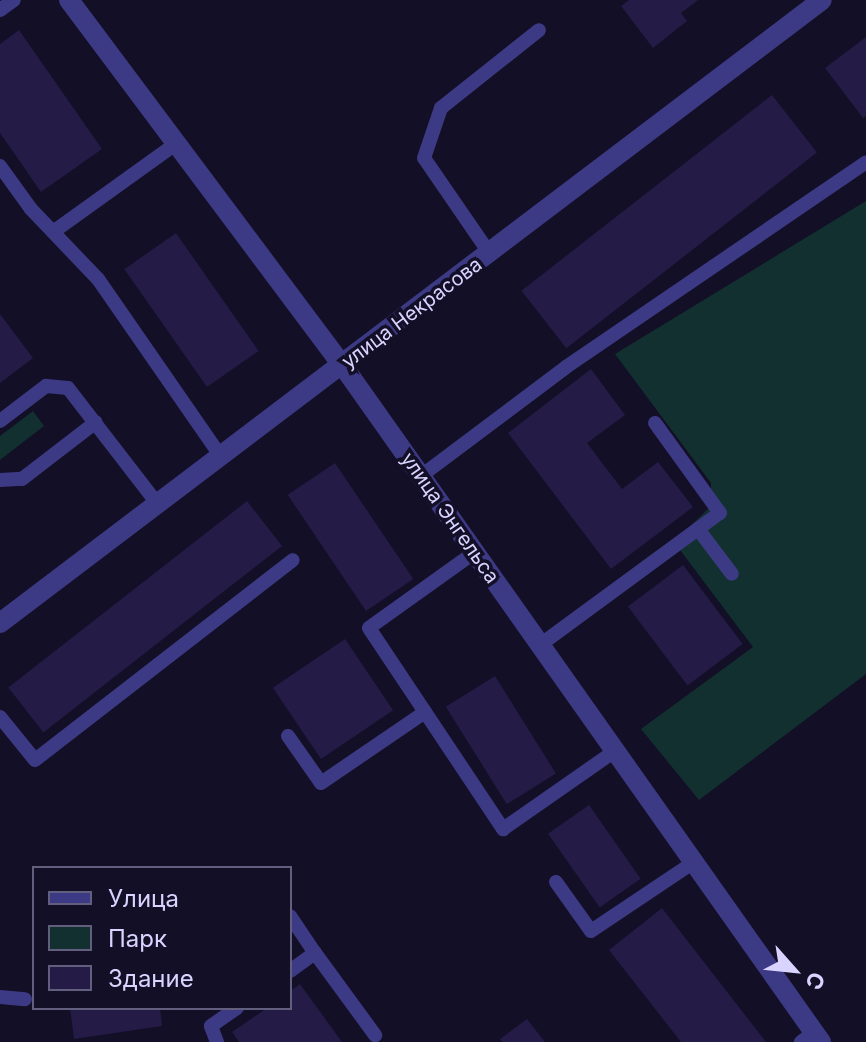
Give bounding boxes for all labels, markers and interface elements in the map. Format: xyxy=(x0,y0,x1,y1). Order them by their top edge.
street label: улица Некрасова xyxy=(337,252,487,374)
street label: улица Энгельса xyxy=(396,448,504,588)
legend xyxy=(32,866,292,1010)
text: Улица xyxy=(108,884,179,913)
text: Парк xyxy=(108,924,167,953)
north arrow xyxy=(754,930,834,1010)
text: Здание xyxy=(108,964,194,993)
text: С xyxy=(800,968,831,994)

